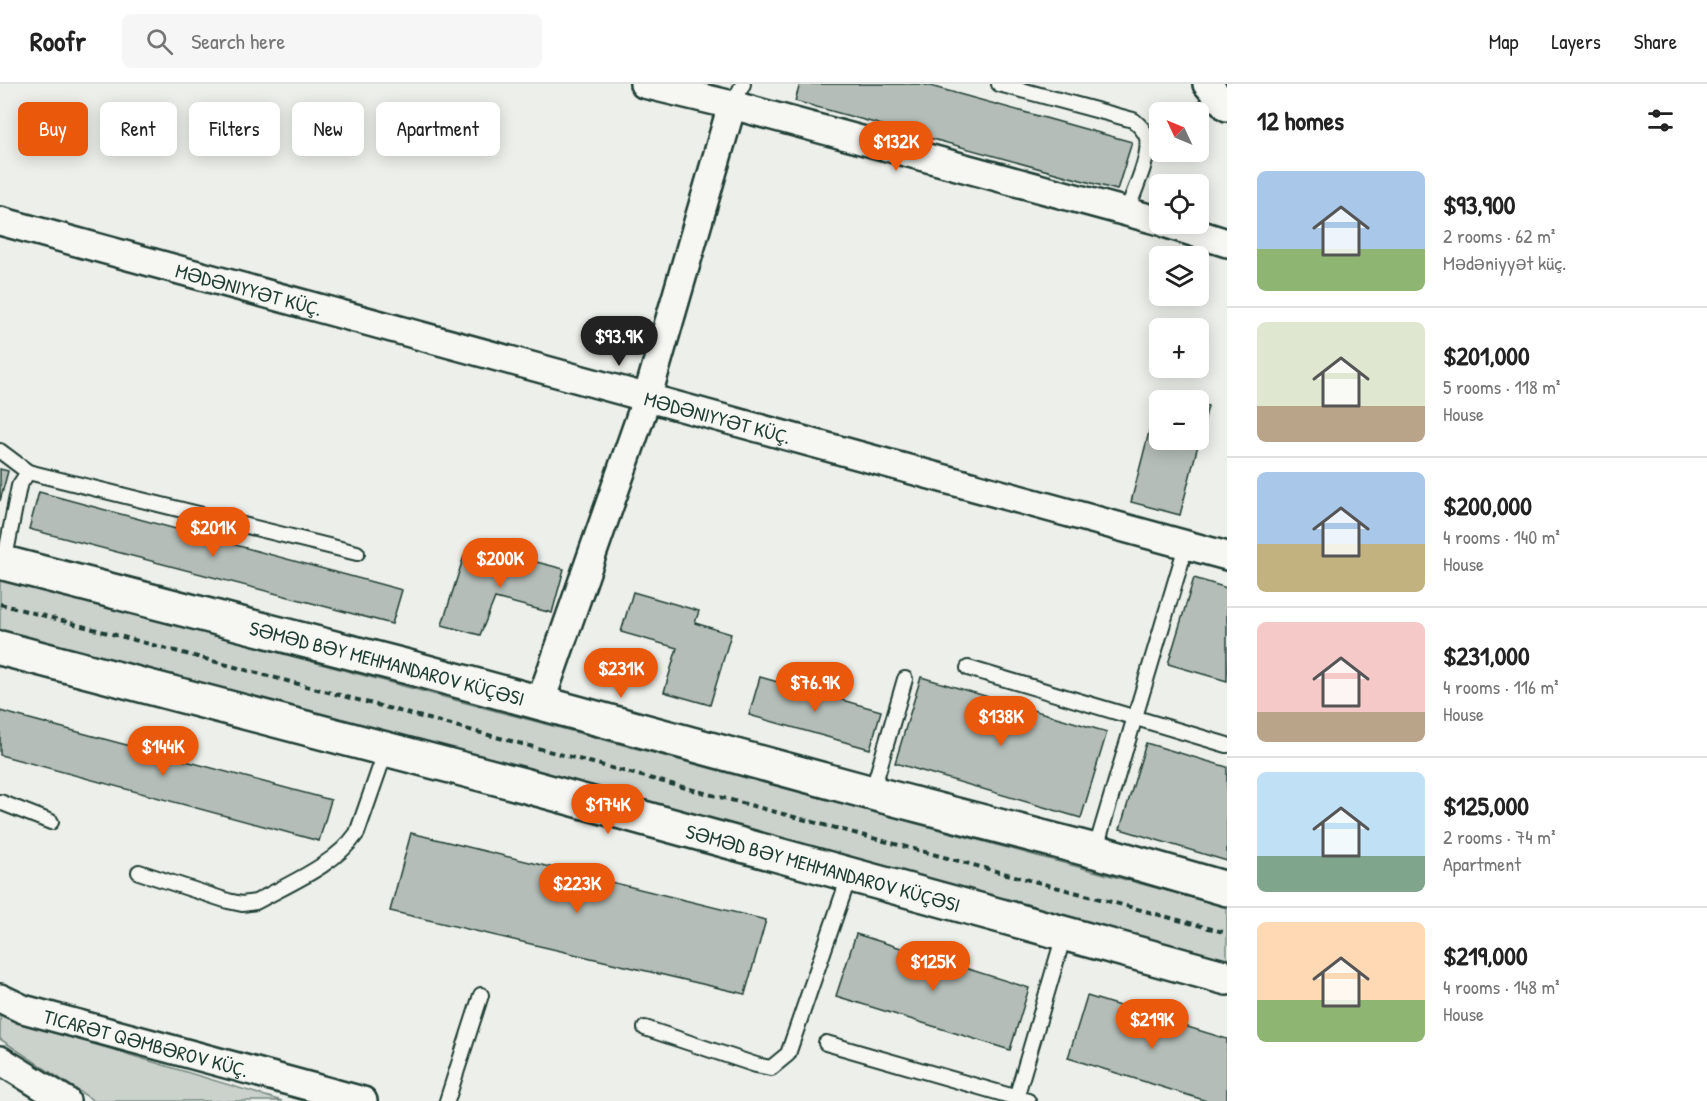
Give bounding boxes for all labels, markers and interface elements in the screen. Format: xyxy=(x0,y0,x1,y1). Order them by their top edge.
search box xyxy=(122,14,542,68)
text: Roofr xyxy=(30,22,86,60)
icon: search xyxy=(143,25,176,58)
text: Search here xyxy=(191,26,285,56)
text: Map xyxy=(1489,27,1518,56)
text: Layers xyxy=(1551,27,1601,56)
text: Share xyxy=(1634,27,1677,56)
chip: Buy xyxy=(18,102,88,156)
chip: Rent xyxy=(100,102,177,156)
chip: Filters xyxy=(189,102,280,156)
chip: New xyxy=(292,102,364,156)
chip: Apartment xyxy=(376,102,500,156)
north arrow xyxy=(1149,102,1209,162)
map controls xyxy=(1149,102,1209,450)
text: 12 homes xyxy=(1257,103,1344,138)
icon: filters xyxy=(1644,104,1677,137)
pin: $132K xyxy=(854,121,938,172)
text: $132K xyxy=(873,127,919,154)
button: locate xyxy=(1149,174,1209,234)
text: $93,900 xyxy=(1443,187,1515,222)
icon: home xyxy=(1305,195,1377,267)
text: 2 rooms · 62 m² xyxy=(1443,222,1555,249)
button: layers xyxy=(1149,246,1209,306)
text: Mədəniyyət küç. xyxy=(1443,249,1566,276)
street label: MƏDƏNIYYƏT KÜÇ. xyxy=(173,256,325,322)
pin: $93.9K xyxy=(570,316,668,367)
button: + xyxy=(1149,318,1209,378)
text: $93.9K xyxy=(595,322,643,349)
text: $201,000 xyxy=(1443,338,1530,373)
icon: home xyxy=(1305,346,1377,418)
text: 5 rooms · 118 m² xyxy=(1443,373,1560,400)
street label: MƏDƏNIYYƏT KÜÇ. xyxy=(642,384,794,450)
button: − xyxy=(1149,390,1209,450)
text: House xyxy=(1443,400,1484,427)
text: $200,000 xyxy=(1443,488,1532,523)
icon: home xyxy=(1305,496,1377,568)
pin: $201K xyxy=(171,507,255,558)
text: $201K xyxy=(190,513,236,540)
text: 4 rooms · 140 m² xyxy=(1443,523,1560,550)
pin: $200K xyxy=(458,538,542,589)
text: $200K xyxy=(476,544,524,571)
text: House xyxy=(1443,550,1484,577)
street label: SƏMƏD BƏY MEHMANDAROV KÜÇƏSI xyxy=(247,613,528,712)
text: $231,000 xyxy=(1443,638,1530,673)
icon: home xyxy=(1305,646,1377,718)
pin: $231K xyxy=(579,648,663,699)
text: $231K xyxy=(598,654,644,681)
pin: $76.9K xyxy=(766,662,864,713)
text: $76.9K xyxy=(790,668,840,695)
text: 4 rooms · 116 m² xyxy=(1443,673,1559,700)
pin: $138K xyxy=(959,696,1043,747)
text: House xyxy=(1443,700,1484,727)
text: $138K xyxy=(978,702,1024,729)
pin: $144K xyxy=(121,726,205,777)
text: $144K xyxy=(142,732,184,759)
pin: $174K xyxy=(566,784,650,835)
text: $125,000 xyxy=(1443,788,1529,823)
text: $174K xyxy=(585,790,631,817)
icon: home xyxy=(1305,796,1377,868)
street label: SƏMƏD BƏY MEHMANDAROV KÜÇƏSI xyxy=(683,817,963,918)
text: 2 rooms · 74 m² xyxy=(1443,823,1555,850)
text: Apartment xyxy=(1443,850,1521,877)
pin: $223K xyxy=(535,863,619,914)
text: $223K xyxy=(553,869,601,896)
text: $219,000 xyxy=(1443,938,1528,973)
pin: $125K xyxy=(891,941,975,992)
icon: home xyxy=(1305,946,1377,1018)
text: $125K xyxy=(910,947,956,974)
text: 4 rooms · 148 m² xyxy=(1443,973,1560,1000)
pin: $219K xyxy=(1110,999,1194,1050)
text: House xyxy=(1443,1000,1484,1027)
street label: TICARƏT QƏMBƏROV KÜÇ. xyxy=(41,1002,251,1083)
text: $219K xyxy=(1130,1005,1174,1032)

